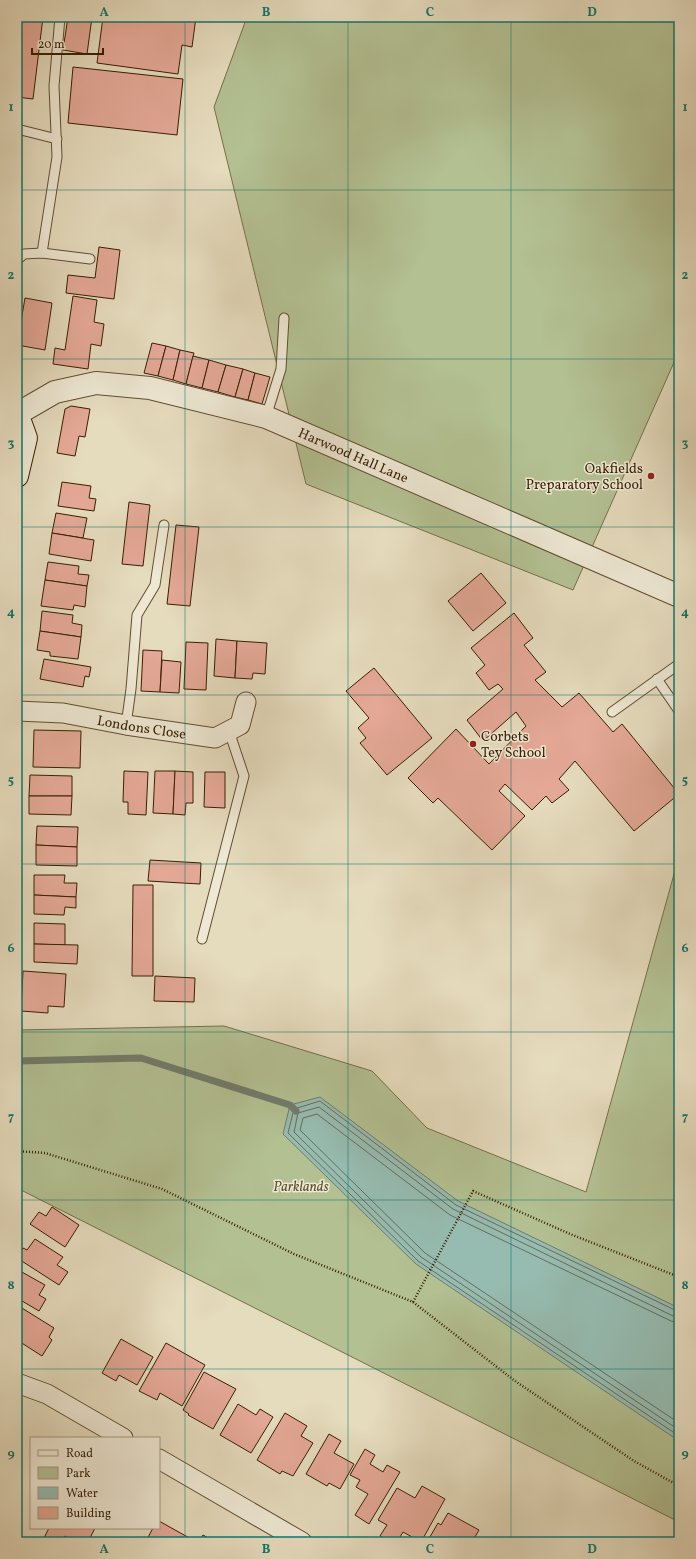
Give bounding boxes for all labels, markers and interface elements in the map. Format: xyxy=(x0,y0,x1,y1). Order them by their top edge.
text: A xyxy=(99,4,109,22)
text: B xyxy=(262,4,271,22)
text: C xyxy=(426,4,434,22)
text: D xyxy=(587,4,597,22)
scale bar xyxy=(32,30,103,56)
text: 20 m xyxy=(38,37,65,53)
text: 1 xyxy=(8,99,14,117)
text: 1 xyxy=(682,99,688,117)
text: 2 xyxy=(8,267,15,285)
text: 2 xyxy=(682,267,689,285)
street label: Harwood Hall Lane xyxy=(295,424,411,489)
text: 3 xyxy=(8,435,15,453)
text: 3 xyxy=(682,435,689,453)
place label: Oakfields Preparatory School xyxy=(526,460,643,495)
marker: Oakfields Preparatory School xyxy=(646,471,656,481)
text: 4 xyxy=(7,604,15,622)
text: 4 xyxy=(681,604,689,622)
street label: Londons Close xyxy=(95,712,188,745)
place label: Corbets Tey School xyxy=(481,728,546,763)
marker: Corbets Tey School xyxy=(468,739,478,749)
text: 5 xyxy=(8,772,14,790)
text: 5 xyxy=(682,772,688,790)
text: 6 xyxy=(7,940,15,958)
text: 6 xyxy=(681,940,689,958)
text: 7 xyxy=(8,1109,14,1127)
text: 7 xyxy=(682,1109,688,1127)
park label: Parklands xyxy=(273,1178,329,1197)
text: 8 xyxy=(7,1277,15,1295)
text: 8 xyxy=(681,1277,689,1295)
legend xyxy=(30,1437,160,1529)
text: 9 xyxy=(7,1445,15,1463)
text: 9 xyxy=(681,1445,689,1463)
text: Road xyxy=(66,1446,93,1462)
text: Park xyxy=(66,1466,91,1482)
text: Water xyxy=(66,1486,98,1502)
text: Building xyxy=(66,1506,111,1522)
text: A xyxy=(99,1541,109,1559)
text: B xyxy=(262,1541,271,1559)
text: C xyxy=(426,1541,434,1559)
text: D xyxy=(587,1541,597,1559)

